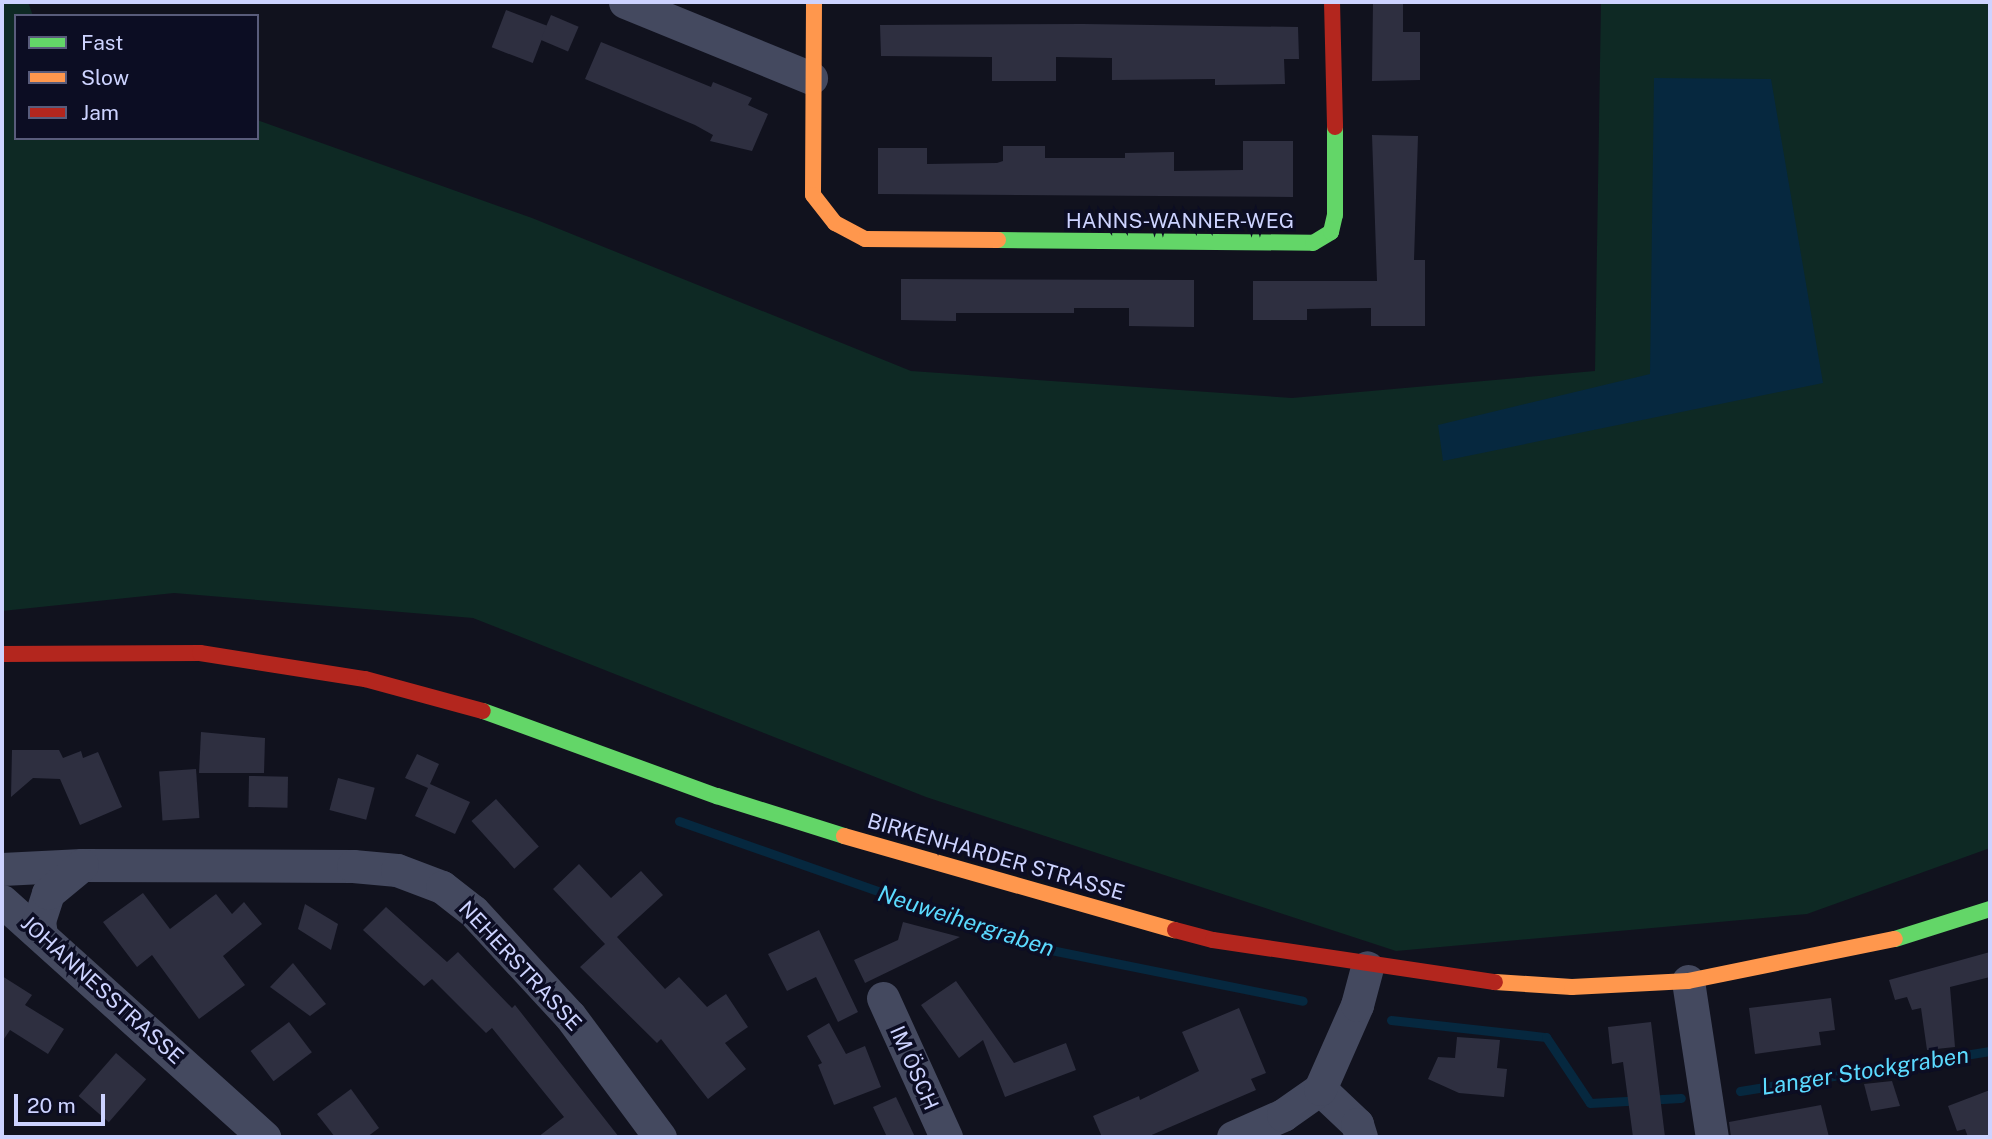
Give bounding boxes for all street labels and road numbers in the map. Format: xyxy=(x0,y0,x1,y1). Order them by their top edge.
street label: HANNS-WANNER-WEG xyxy=(1066,208,1294,234)
street label: BIRKENHARDER STRASSE xyxy=(865,808,1127,906)
street label: NEHERSTRASSE xyxy=(453,896,587,1036)
street label: JOHANNESSTRASSE xyxy=(16,910,188,1070)
street label: IM ÖSCH xyxy=(884,1022,944,1114)

